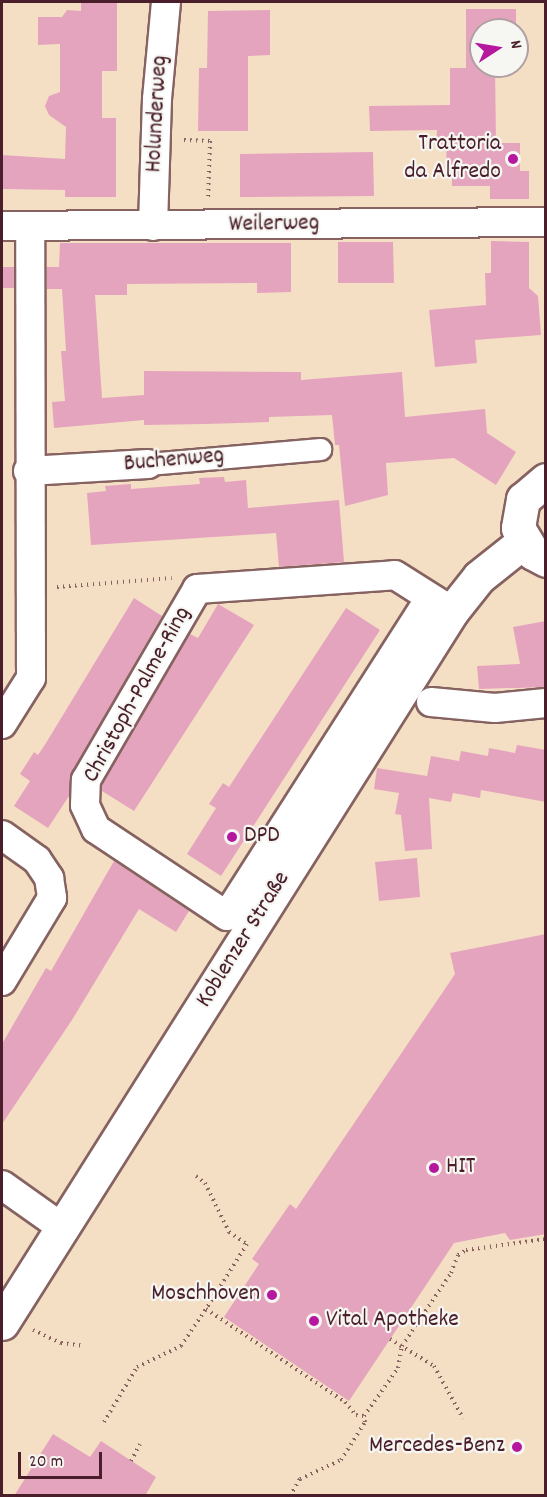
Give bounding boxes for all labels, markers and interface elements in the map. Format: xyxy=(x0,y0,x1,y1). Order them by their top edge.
north arrow xyxy=(469,18,529,78)
text: N xyxy=(503,38,527,51)
street label: Holunderweg xyxy=(141,55,175,173)
place label: Trattoria da Alfredo xyxy=(404,131,501,187)
marker: Trattoria da Alfredo xyxy=(506,152,520,166)
street label: Weilerweg xyxy=(229,210,319,240)
street label: Buchenweg xyxy=(123,442,225,480)
street label: Christoph-Palme-Ring xyxy=(78,602,198,788)
place label: DPD xyxy=(244,823,280,851)
marker: DPD xyxy=(225,830,239,844)
street label: Koblenzer Straße xyxy=(191,867,297,1013)
place label: HIT xyxy=(446,1154,475,1182)
marker: HIT xyxy=(427,1161,441,1175)
place label: Moschhoven xyxy=(151,1281,260,1309)
marker: Moschhoven xyxy=(265,1288,279,1302)
place label: Vital Apotheke xyxy=(326,1307,459,1335)
marker: Vital Apotheke xyxy=(307,1314,321,1328)
place label: Mercedes-Benz xyxy=(369,1433,505,1461)
scale bar xyxy=(21,1440,105,1478)
marker: Mercedes-Benz xyxy=(510,1440,524,1454)
text: 20 m xyxy=(29,1450,63,1475)

